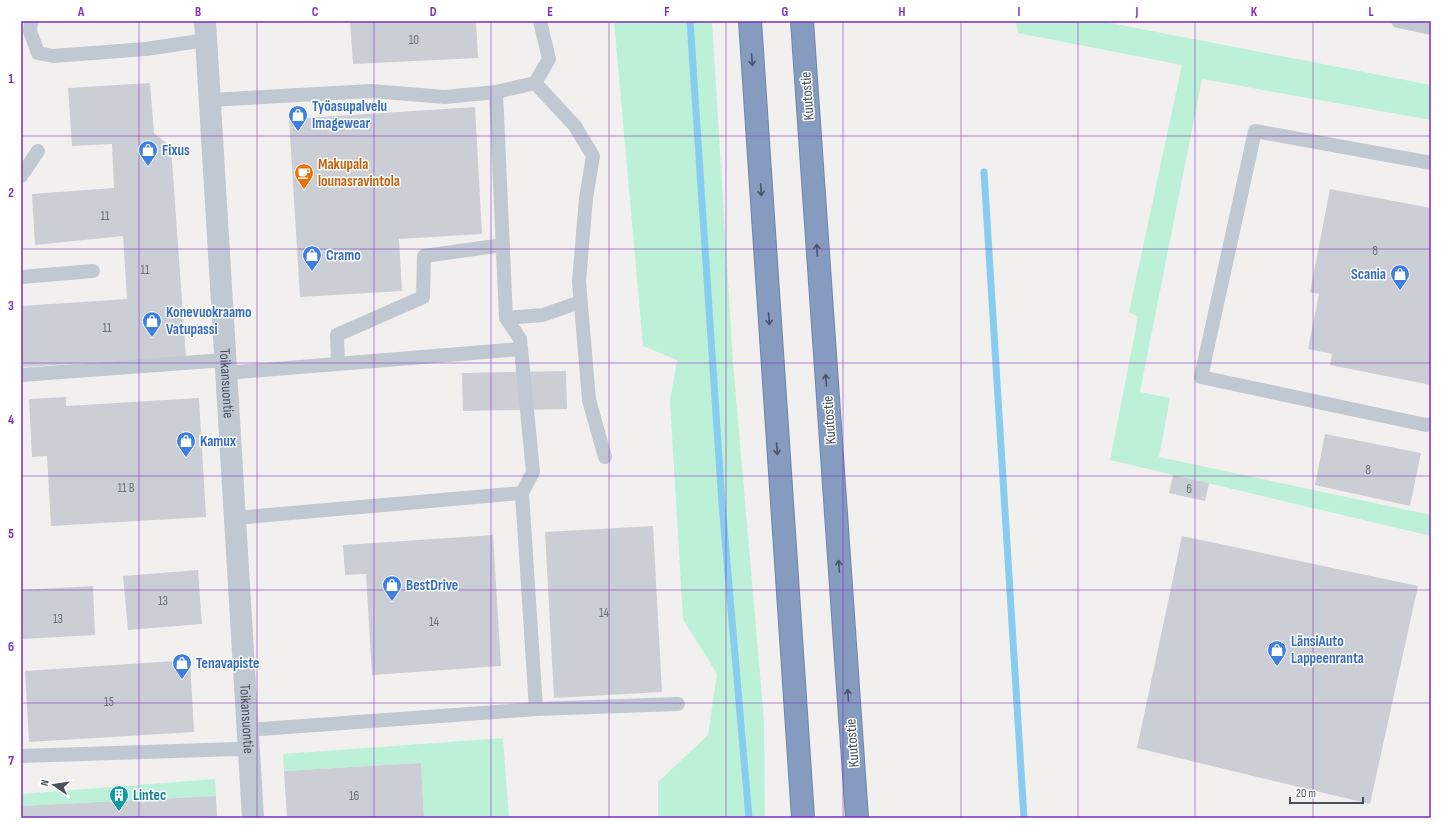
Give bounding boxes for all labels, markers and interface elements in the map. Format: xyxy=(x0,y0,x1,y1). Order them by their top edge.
text: A xyxy=(77,4,85,20)
text: B xyxy=(195,4,201,20)
text: C xyxy=(312,4,319,20)
text: D xyxy=(430,4,437,20)
text: E xyxy=(547,4,553,20)
text: F xyxy=(664,4,670,20)
text: G xyxy=(782,4,789,20)
text: H xyxy=(899,4,906,20)
text: I xyxy=(1018,4,1021,20)
text: J xyxy=(1135,4,1139,20)
text: K xyxy=(1251,4,1258,20)
text: L xyxy=(1368,4,1374,20)
house number: 10 xyxy=(409,32,419,48)
one-way arrow xyxy=(749,53,756,66)
text: 1 xyxy=(8,71,14,87)
street label: Kuutostie xyxy=(796,71,819,121)
place label: Työasupalvelu Imagewear xyxy=(312,97,387,133)
shop icon: Työasupalvelu Imagewear xyxy=(287,104,309,132)
shop icon: Fixus xyxy=(137,139,159,167)
place label: Fixus xyxy=(162,141,190,160)
place label: Makupala lounasravintola xyxy=(318,155,400,191)
cafe icon: Makupala lounasravintola xyxy=(293,162,315,190)
one-way arrow xyxy=(757,183,764,196)
text: 2 xyxy=(8,185,14,201)
house number: 11 xyxy=(100,208,110,224)
house number: 8 xyxy=(1372,243,1378,259)
shop icon: Cramo xyxy=(301,244,323,272)
one-way arrow xyxy=(814,244,821,257)
place label: Cramo xyxy=(326,246,361,265)
house number: 11 xyxy=(140,262,150,278)
shop icon: Scania xyxy=(1389,263,1411,291)
place label: Scania xyxy=(1351,265,1386,284)
text: 3 xyxy=(8,298,14,314)
place label: Konevuokraamo Vatupassi xyxy=(166,303,252,339)
shop icon: Konevuokraamo Vatupassi xyxy=(141,310,163,338)
one-way arrow xyxy=(765,312,772,325)
house number: 11 xyxy=(102,320,112,336)
street label: Toikansuontie xyxy=(215,348,238,419)
one-way arrow xyxy=(822,374,829,387)
street label: Kuutostie xyxy=(818,395,841,445)
text: 4 xyxy=(8,412,14,428)
shop icon: Kamux xyxy=(175,430,197,458)
place label: Kamux xyxy=(200,432,237,451)
one-way arrow xyxy=(774,442,781,455)
house number: 8 xyxy=(1365,462,1371,478)
house number: 11 B xyxy=(118,480,135,496)
house number: 6 xyxy=(1186,481,1192,497)
text: 5 xyxy=(8,526,14,542)
one-way arrow xyxy=(835,560,842,573)
shop icon: BestDrive xyxy=(381,574,403,602)
place label: BestDrive xyxy=(406,576,458,595)
house number: 13 xyxy=(158,593,168,609)
house number: 14 xyxy=(599,605,610,621)
house number: 13 xyxy=(53,611,63,627)
house number: 14 xyxy=(429,614,440,630)
place label: LänsiAuto Lappeenranta xyxy=(1291,632,1364,668)
text: 6 xyxy=(8,639,14,655)
shop icon: LänsiAuto Lappeenranta xyxy=(1266,639,1288,667)
shop icon: Tenavapiste xyxy=(171,652,193,680)
place label: Tenavapiste xyxy=(196,654,260,673)
street label: Toikansuontie xyxy=(235,683,258,754)
one-way arrow xyxy=(845,689,852,702)
house number: 15 xyxy=(104,694,114,710)
street label: Kuutostie xyxy=(841,718,864,768)
text: 7 xyxy=(8,753,14,769)
north arrow xyxy=(34,765,74,805)
text: N xyxy=(38,778,52,787)
scale bar xyxy=(1290,779,1363,805)
building icon: Lintec xyxy=(108,784,130,812)
place label: Lintec xyxy=(133,786,166,805)
text: 20 m xyxy=(1296,786,1316,801)
house number: 16 xyxy=(349,788,359,804)

